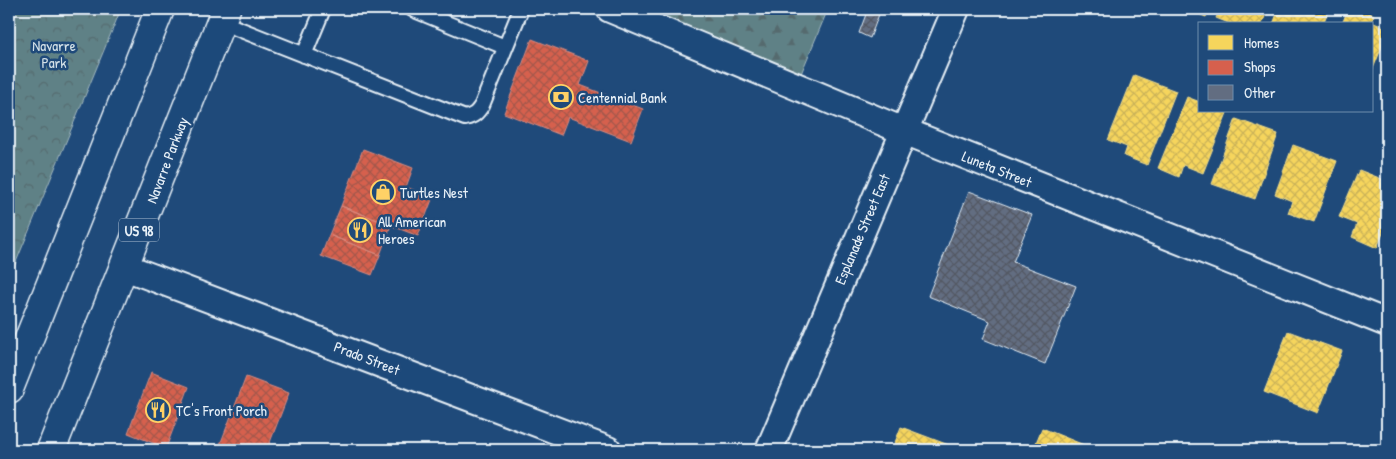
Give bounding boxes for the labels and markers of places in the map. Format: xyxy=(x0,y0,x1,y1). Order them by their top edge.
bank icon: Centennial Bank xyxy=(548,84,574,110)
place label: Centennial Bank xyxy=(578,87,667,108)
shop icon: Turtles Nest xyxy=(370,179,396,205)
place label: Turtles Nest xyxy=(400,182,469,203)
place label: All American Heroes xyxy=(378,211,447,249)
restaurant icon: All American Heroes xyxy=(347,217,373,243)
restaurant icon: TC's Front Porch xyxy=(145,397,171,423)
place label: TC's Front Porch xyxy=(176,400,267,421)

